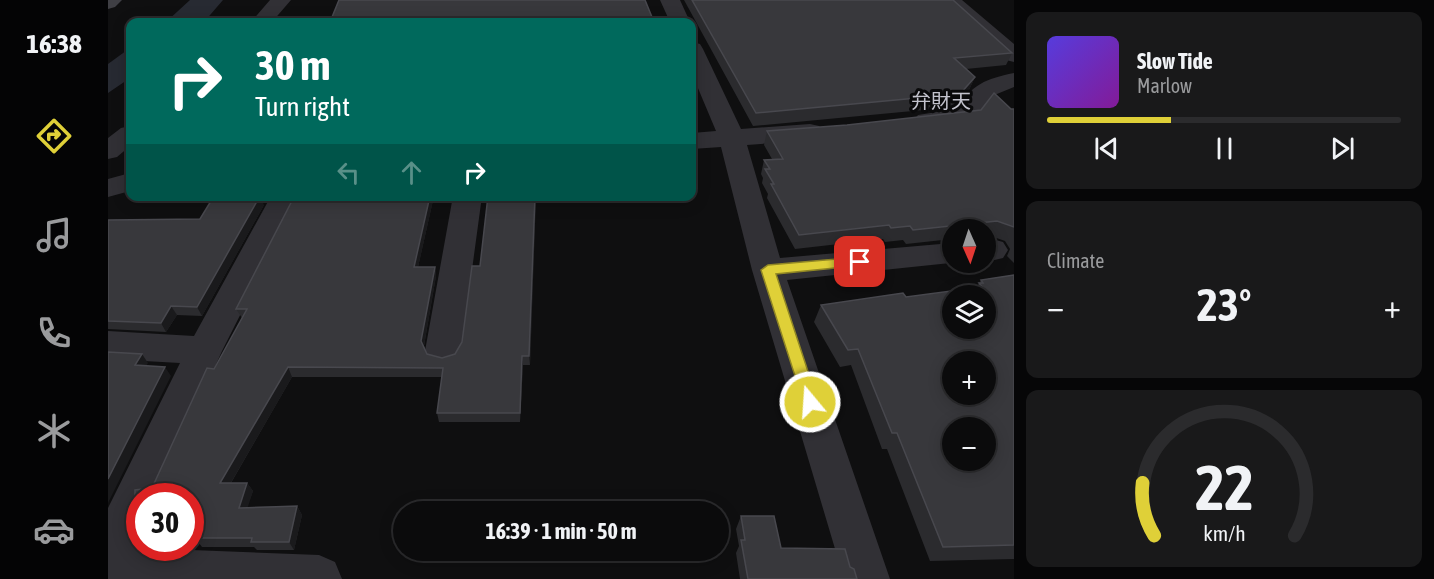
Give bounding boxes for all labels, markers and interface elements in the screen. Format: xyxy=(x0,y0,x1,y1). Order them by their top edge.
text: 16:38 xyxy=(26,28,82,59)
text: 30 m xyxy=(255,41,330,89)
icon: right xyxy=(156,42,234,120)
text: Slow Tide xyxy=(1137,48,1213,74)
text: Marlow xyxy=(1137,74,1192,97)
district label: 弁財天 xyxy=(911,89,971,112)
text: Turn right xyxy=(255,91,350,122)
icon: directions xyxy=(33,115,75,157)
icon: previous xyxy=(1090,132,1123,165)
icon: pause xyxy=(1208,132,1241,165)
icon: next xyxy=(1326,132,1359,165)
icon: left xyxy=(332,156,365,189)
icon: ahead xyxy=(395,156,428,189)
icon: right xyxy=(458,156,491,189)
icon: music xyxy=(33,214,75,256)
north arrow xyxy=(942,219,996,273)
map controls xyxy=(942,219,996,471)
pin xyxy=(834,236,885,287)
icon: arrive xyxy=(843,245,876,278)
text: Climate xyxy=(1047,249,1104,272)
text: 23° xyxy=(1197,279,1251,331)
button: layers xyxy=(942,285,996,339)
text: − xyxy=(1047,287,1064,325)
text: + xyxy=(1384,287,1401,325)
icon: phone xyxy=(33,312,75,354)
button: + xyxy=(942,351,996,405)
position arrow xyxy=(778,370,842,434)
icon: climate xyxy=(33,410,75,452)
button: − xyxy=(942,417,996,471)
text: 22 xyxy=(1195,452,1253,523)
speed limit sign: 30 xyxy=(126,483,204,561)
icon: car xyxy=(33,509,75,551)
text: 16:39 · 1 min · 50 m xyxy=(485,518,637,544)
text: km/h xyxy=(1203,521,1245,546)

